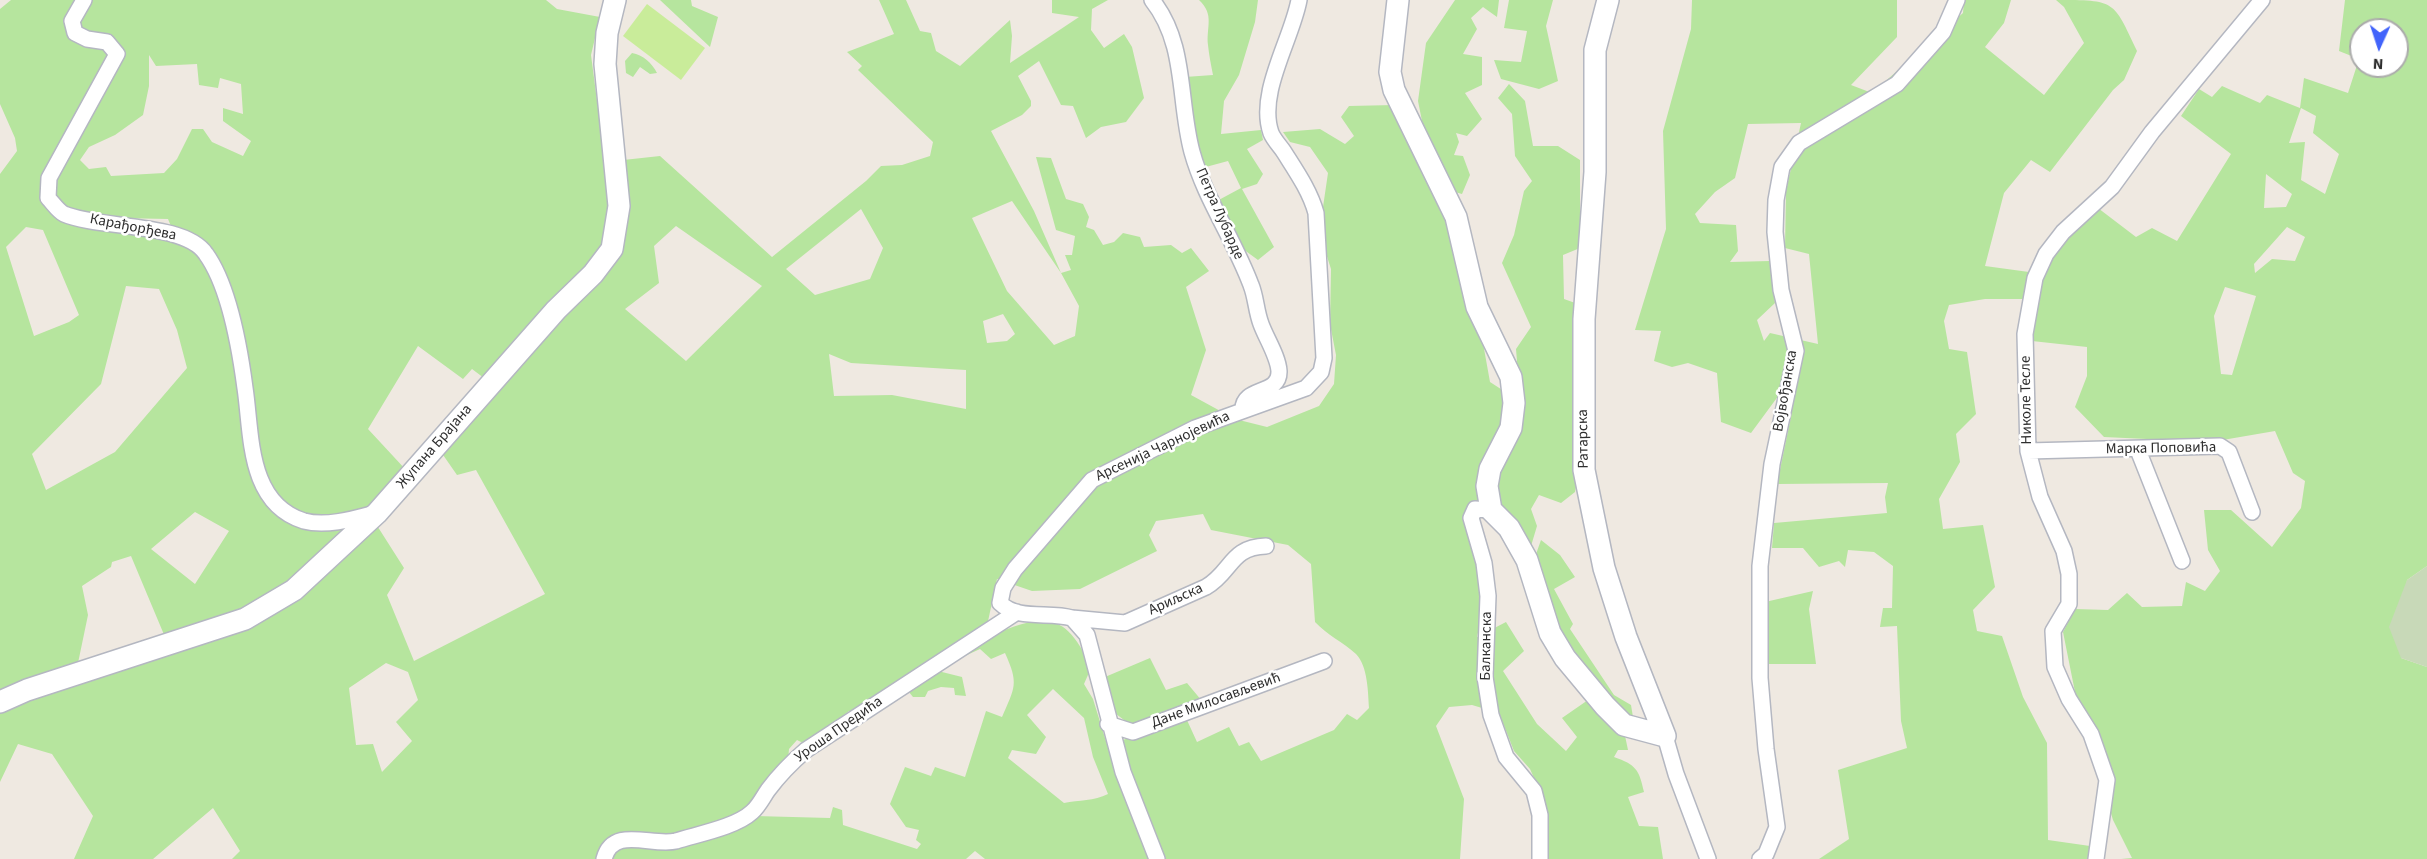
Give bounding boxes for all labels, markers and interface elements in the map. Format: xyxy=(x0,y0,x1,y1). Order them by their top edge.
north arrow xyxy=(2349,18,2409,78)
text: N xyxy=(2372,53,2384,75)
street label: Петра Лубарде xyxy=(1191,165,1247,263)
street label: Карађорђева xyxy=(88,211,178,245)
street label: Војвођанска xyxy=(1770,349,1802,433)
street label: Николе Тесле xyxy=(2017,355,2037,445)
street label: Жупана Брајана xyxy=(394,401,476,493)
street label: Арсенија Чарнојевића xyxy=(1093,408,1233,486)
street label: Ратарска xyxy=(1574,409,1594,469)
street label: Марка Поповића xyxy=(2106,439,2216,459)
street label: Ариљска xyxy=(1146,580,1206,620)
street label: Балканска xyxy=(1477,611,1497,681)
street label: Дане Милосављевић xyxy=(1149,669,1283,733)
street label: Уроша Предића xyxy=(792,693,886,767)

